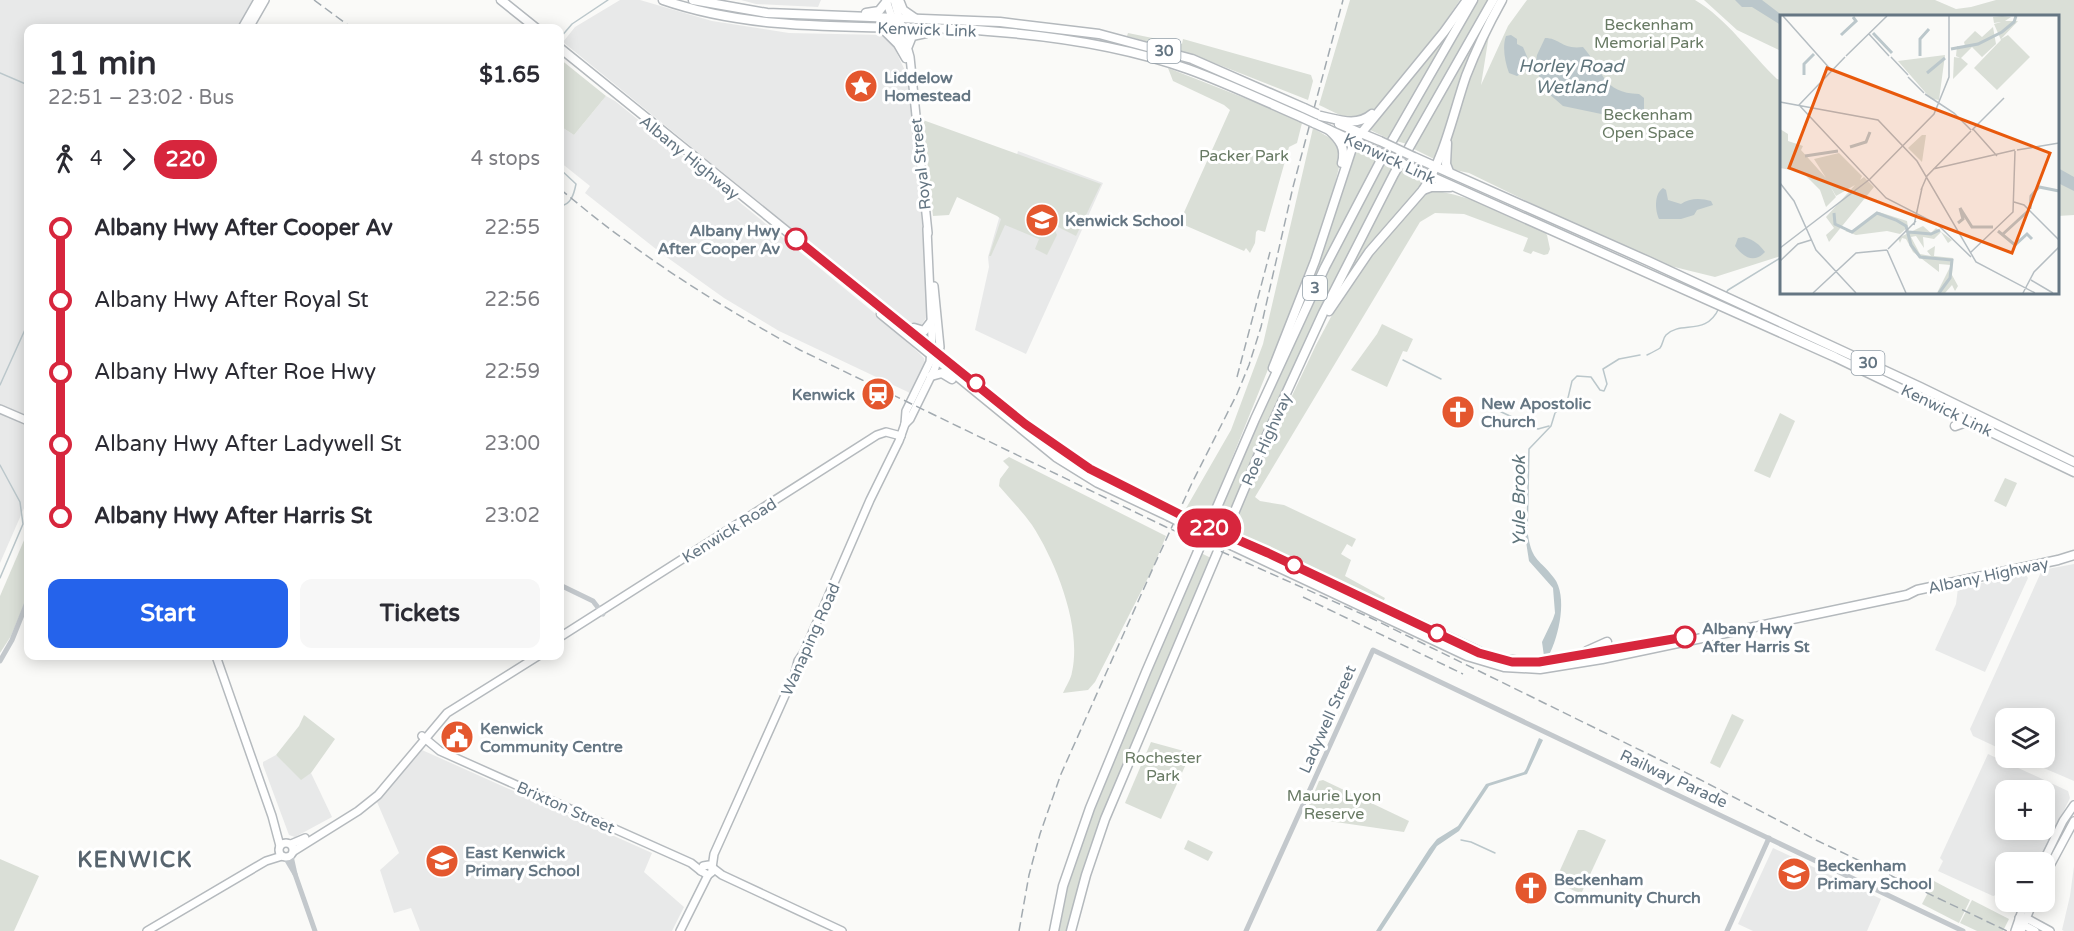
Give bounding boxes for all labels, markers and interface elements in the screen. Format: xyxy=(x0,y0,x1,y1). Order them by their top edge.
park label: Beckenham Memorial Park xyxy=(1594,15,1704,53)
inset map xyxy=(1780,15,2059,294)
street label: Kenwick Link xyxy=(877,18,977,42)
road number: 30 xyxy=(1148,39,1180,63)
text: 11 min xyxy=(48,44,157,83)
water label: Horley Road Wetland xyxy=(1518,55,1626,98)
text: $1.65 xyxy=(479,62,540,88)
place icon: Liddelow Homestead xyxy=(843,68,879,104)
place label: Liddelow Homestead xyxy=(884,68,971,106)
text: 22:51 – 23:02 · Bus xyxy=(48,86,234,110)
park label: Beckenham Open Space xyxy=(1602,105,1694,143)
street label: Albany Highway xyxy=(635,111,744,204)
street label: Royal Street xyxy=(906,117,936,211)
street label: Kenwick Link xyxy=(1340,129,1439,189)
icon: walk xyxy=(48,143,81,176)
icon: forward xyxy=(112,143,145,176)
park label: Packer Park xyxy=(1199,146,1289,166)
text: 4 xyxy=(90,147,103,171)
text: 220 xyxy=(166,147,205,172)
text: 4 stops xyxy=(471,147,540,171)
school or university icon: Kenwick School xyxy=(1024,202,1060,238)
place label: Kenwick School xyxy=(1065,211,1184,231)
text: Albany Hwy After Cooper Av xyxy=(94,215,393,241)
text: 22:55 xyxy=(485,216,540,240)
place label: Albany Hwy After Cooper Av xyxy=(658,221,781,259)
marker: Albany Hwy After Cooper Av xyxy=(785,228,807,250)
road number: 3 xyxy=(1303,276,1327,300)
text: Albany Hwy After Royal St xyxy=(94,287,369,313)
text: 22:56 xyxy=(485,288,540,312)
road number: 30 xyxy=(1852,351,1884,375)
text: Albany Hwy After Roe Hwy xyxy=(94,359,376,385)
text: 22:59 xyxy=(485,360,540,384)
unlabelled marker xyxy=(967,374,985,392)
station icon: Kenwick xyxy=(860,376,896,412)
street label: Kenwick Link xyxy=(1898,380,1996,442)
place label: Kenwick xyxy=(792,385,855,405)
street label: Roe Highway xyxy=(1237,389,1297,489)
church icon: New Apostolic Church xyxy=(1440,394,1476,430)
place label: New Apostolic Church xyxy=(1481,394,1591,432)
text: Albany Hwy After Ladywell St xyxy=(94,431,402,457)
text: 23:00 xyxy=(485,432,540,456)
water label: Yule Brook xyxy=(1508,454,1530,547)
street label: Kenwick Road xyxy=(679,494,780,568)
text: Albany Hwy After Harris St xyxy=(94,503,372,529)
text: 23:02 xyxy=(485,504,540,528)
line badge: 220 xyxy=(1174,508,1244,548)
text: 220 xyxy=(1189,516,1229,541)
street label: Albany Highway xyxy=(1926,553,2051,599)
unlabelled marker xyxy=(1285,556,1303,574)
button: Start xyxy=(48,579,288,648)
button: Tickets xyxy=(300,579,540,648)
street label: Wanaping Road xyxy=(777,580,845,699)
place label: Albany Hwy After Harris St xyxy=(1702,619,1811,657)
unlabelled marker xyxy=(1428,624,1446,642)
marker: Albany Hwy After Harris St xyxy=(1674,626,1696,648)
street label: Ladywell Street xyxy=(1295,662,1361,777)
map controls xyxy=(1995,708,2055,912)
button: layers xyxy=(1995,708,2055,768)
public building icon: Kenwick Community Centre xyxy=(439,719,475,755)
place label: Kenwick Community Centre xyxy=(480,719,623,757)
street label: Railway Parade xyxy=(1617,745,1730,813)
park label: Rochester Park xyxy=(1124,748,1202,786)
street label: Brixton Street xyxy=(514,777,618,838)
button: + xyxy=(1995,780,2055,840)
park label: Maurie Lyon Reserve xyxy=(1287,786,1381,824)
school or university icon: East Kenwick Primary School xyxy=(424,843,460,879)
place label: East Kenwick Primary School xyxy=(465,843,580,881)
district label: KENWICK xyxy=(77,847,193,873)
button: − xyxy=(1995,852,2055,912)
school or university icon: Beckenham Primary School xyxy=(1776,856,1812,892)
place label: Beckenham Primary School xyxy=(1817,856,1932,894)
church icon: Beckenham Community Church xyxy=(1513,870,1549,906)
place label: Beckenham Community Church xyxy=(1554,870,1701,908)

